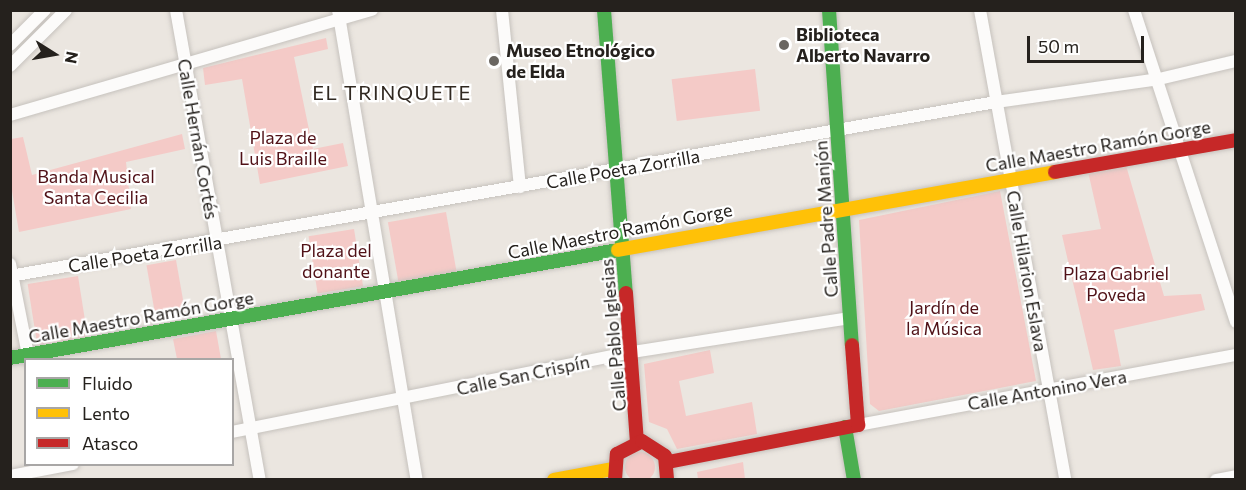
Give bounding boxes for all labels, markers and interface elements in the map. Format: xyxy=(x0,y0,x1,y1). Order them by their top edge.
north arrow xyxy=(24,24,84,84)
place label: Biblioteca Alberto Navarro xyxy=(796,24,930,66)
scale bar xyxy=(1030,24,1147,62)
text: 50 m xyxy=(1038,35,1079,57)
marker: Biblioteca Alberto Navarro xyxy=(777,38,791,52)
place label: Museo Etnológico de Elda xyxy=(506,40,655,82)
text: N xyxy=(62,50,83,65)
marker: Museo Etnológico de Elda xyxy=(487,54,501,68)
street label: Calle Hernán Cortés xyxy=(173,57,223,221)
district label: EL TRINQUETE xyxy=(312,80,472,104)
street label: Calle Maestro Ramón Gorge xyxy=(984,116,1212,176)
park label: Plaza de Luis Braille xyxy=(239,127,327,170)
street label: Calle Padre Manjón xyxy=(810,140,842,298)
street label: Calle Poeta Zorrilla xyxy=(545,145,701,193)
park label: Banda Musical Santa Cecilia xyxy=(37,166,155,208)
street label: Calle Hilarion Eslava xyxy=(1002,189,1052,353)
street label: Calle Maestro Ramón Gorge xyxy=(506,199,734,263)
street label: Calle Poeta Zorrilla xyxy=(66,231,224,277)
park label: Plaza del donante xyxy=(300,240,372,282)
street label: Calle Pablo Iglesias xyxy=(596,258,630,412)
park label: Plaza Gabriel Poveda xyxy=(1063,263,1169,306)
street label: Calle Maestro Ramón Gorge xyxy=(27,287,255,347)
park label: Jardín de la Música xyxy=(906,297,982,340)
street label: Calle San Crispín xyxy=(454,350,592,400)
legend xyxy=(24,358,234,466)
street label: Calle Antonino Vera xyxy=(966,365,1128,415)
text: Fluido xyxy=(82,372,133,394)
text: Lento xyxy=(82,402,130,424)
text: Atasco xyxy=(82,432,138,454)

